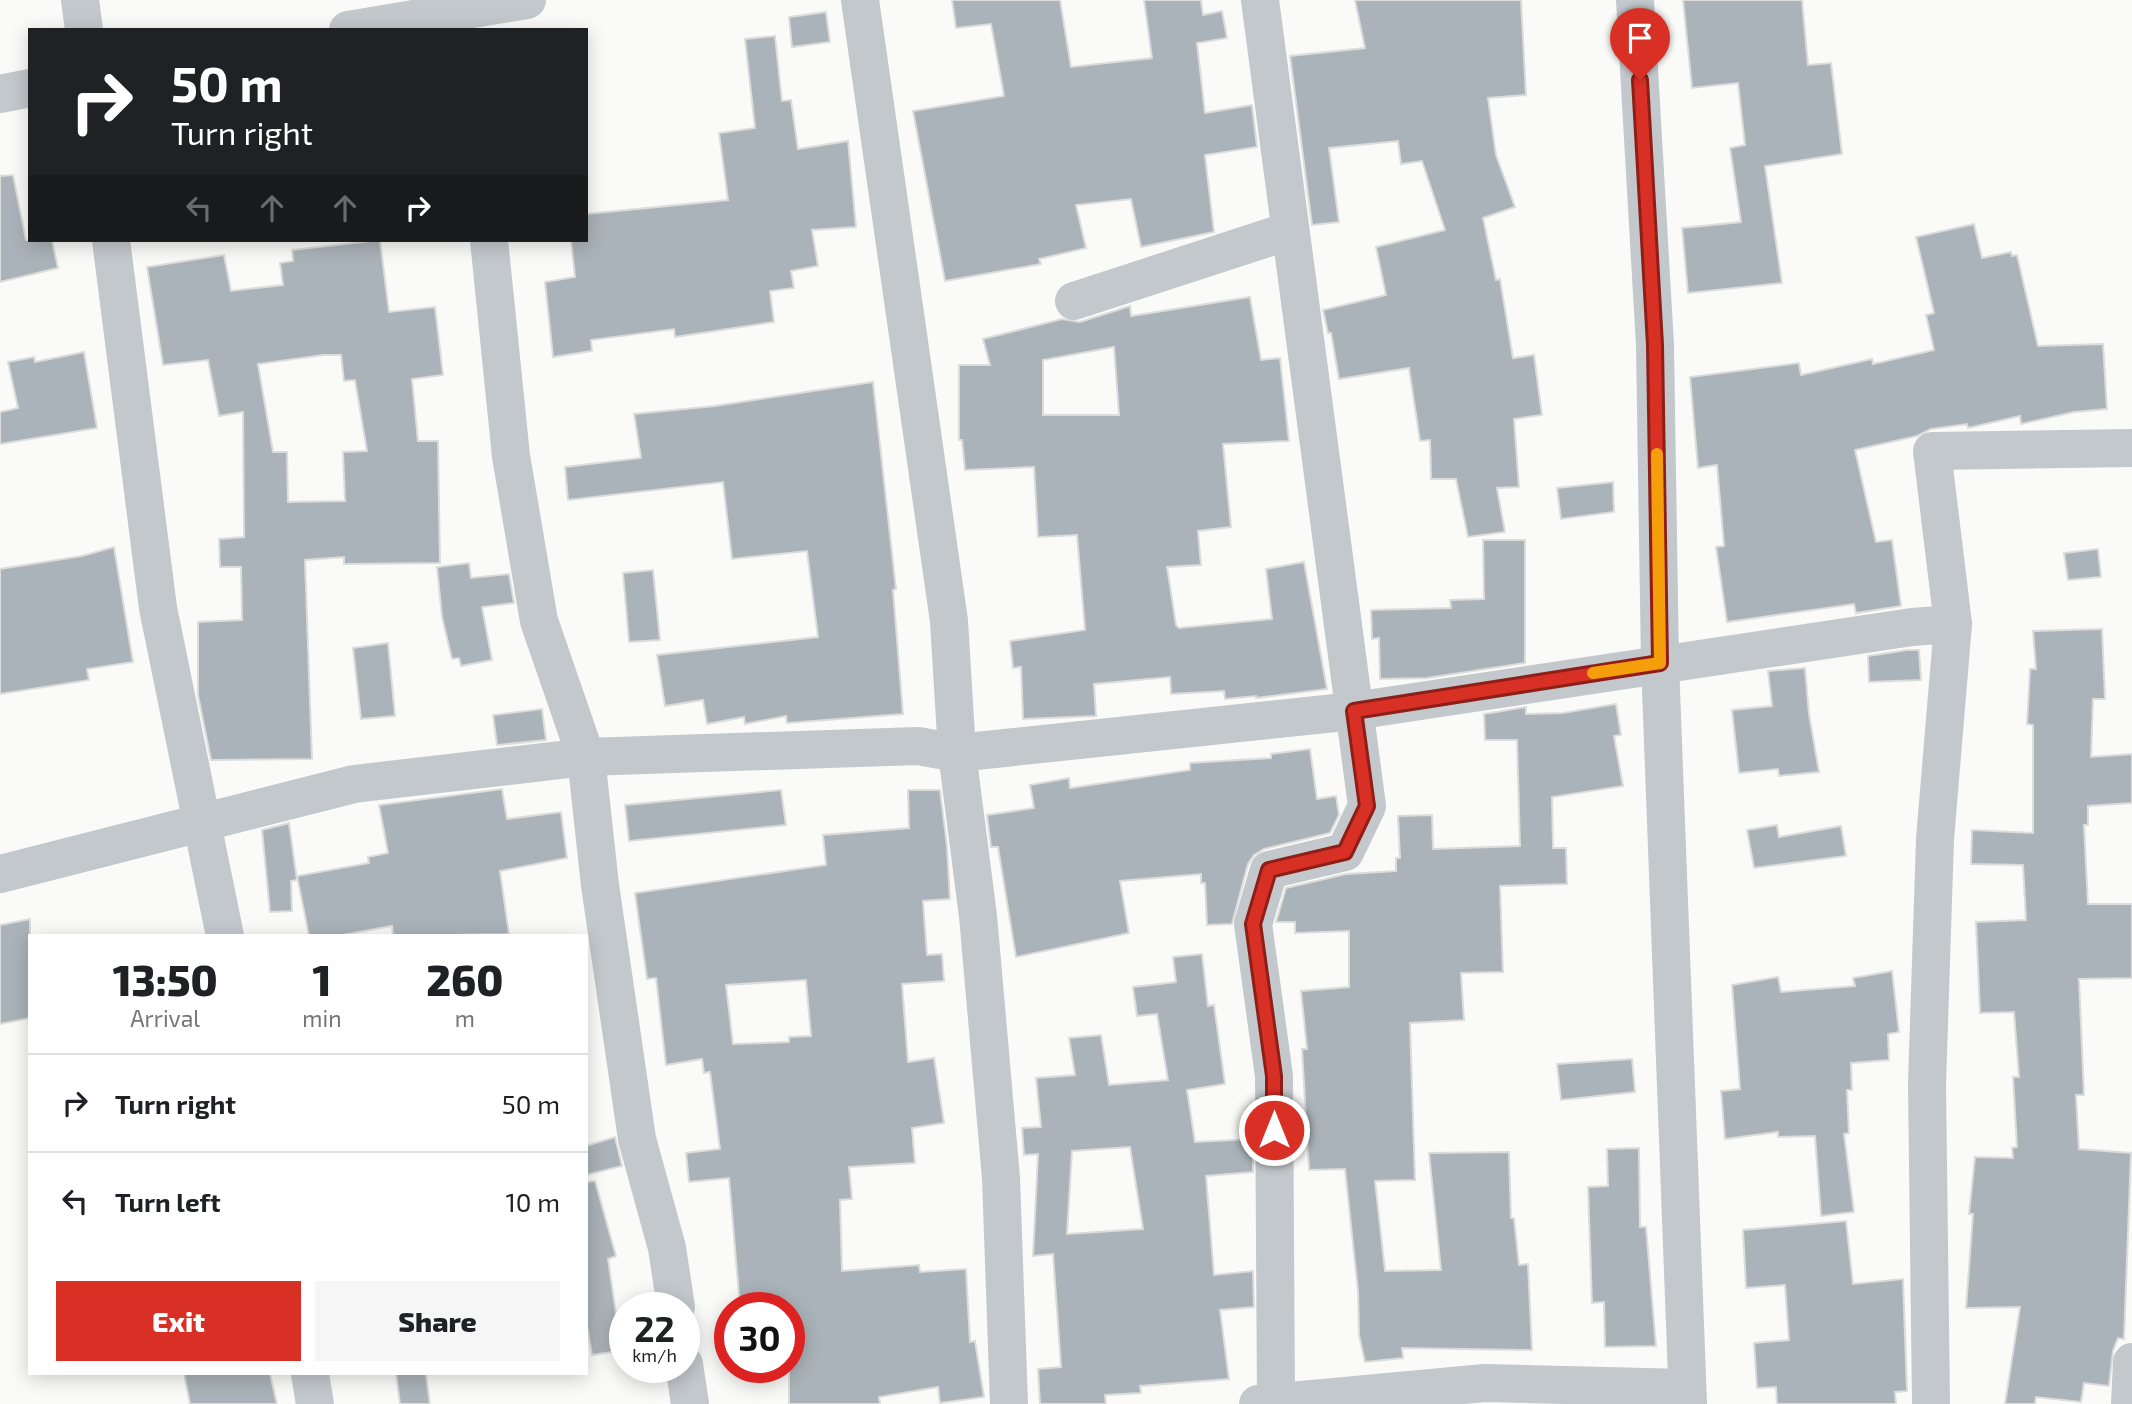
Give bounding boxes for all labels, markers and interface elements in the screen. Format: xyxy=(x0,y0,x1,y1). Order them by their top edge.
pin xyxy=(1610,8,1670,80)
icon: arrive xyxy=(1621,19,1659,57)
text: 50 m xyxy=(171,53,283,112)
icon: right xyxy=(56,56,147,147)
text: Turn right xyxy=(171,113,313,151)
icon: left xyxy=(180,189,218,227)
icon: ahead xyxy=(253,189,291,227)
icon: ahead xyxy=(326,189,364,227)
icon: right xyxy=(399,189,437,227)
text: 13:50 xyxy=(113,954,218,1004)
text: 1 xyxy=(312,954,331,1004)
text: 260 xyxy=(426,954,503,1004)
text: Arrival xyxy=(130,1004,200,1032)
text: min xyxy=(302,1004,342,1032)
text: m xyxy=(455,1004,475,1032)
icon: right xyxy=(56,1084,94,1122)
text: Turn right xyxy=(115,1088,236,1119)
text: 50 m xyxy=(502,1088,560,1119)
position arrow xyxy=(1237,1093,1311,1167)
icon: left xyxy=(56,1182,94,1220)
text: Turn left xyxy=(115,1186,221,1217)
text: 10 m xyxy=(505,1186,560,1217)
button: Exit xyxy=(56,1281,301,1361)
button: Share xyxy=(315,1281,560,1361)
speed limit sign: 30 xyxy=(714,1292,805,1383)
text: 22 xyxy=(634,1307,675,1349)
text: km/h xyxy=(632,1344,677,1366)

